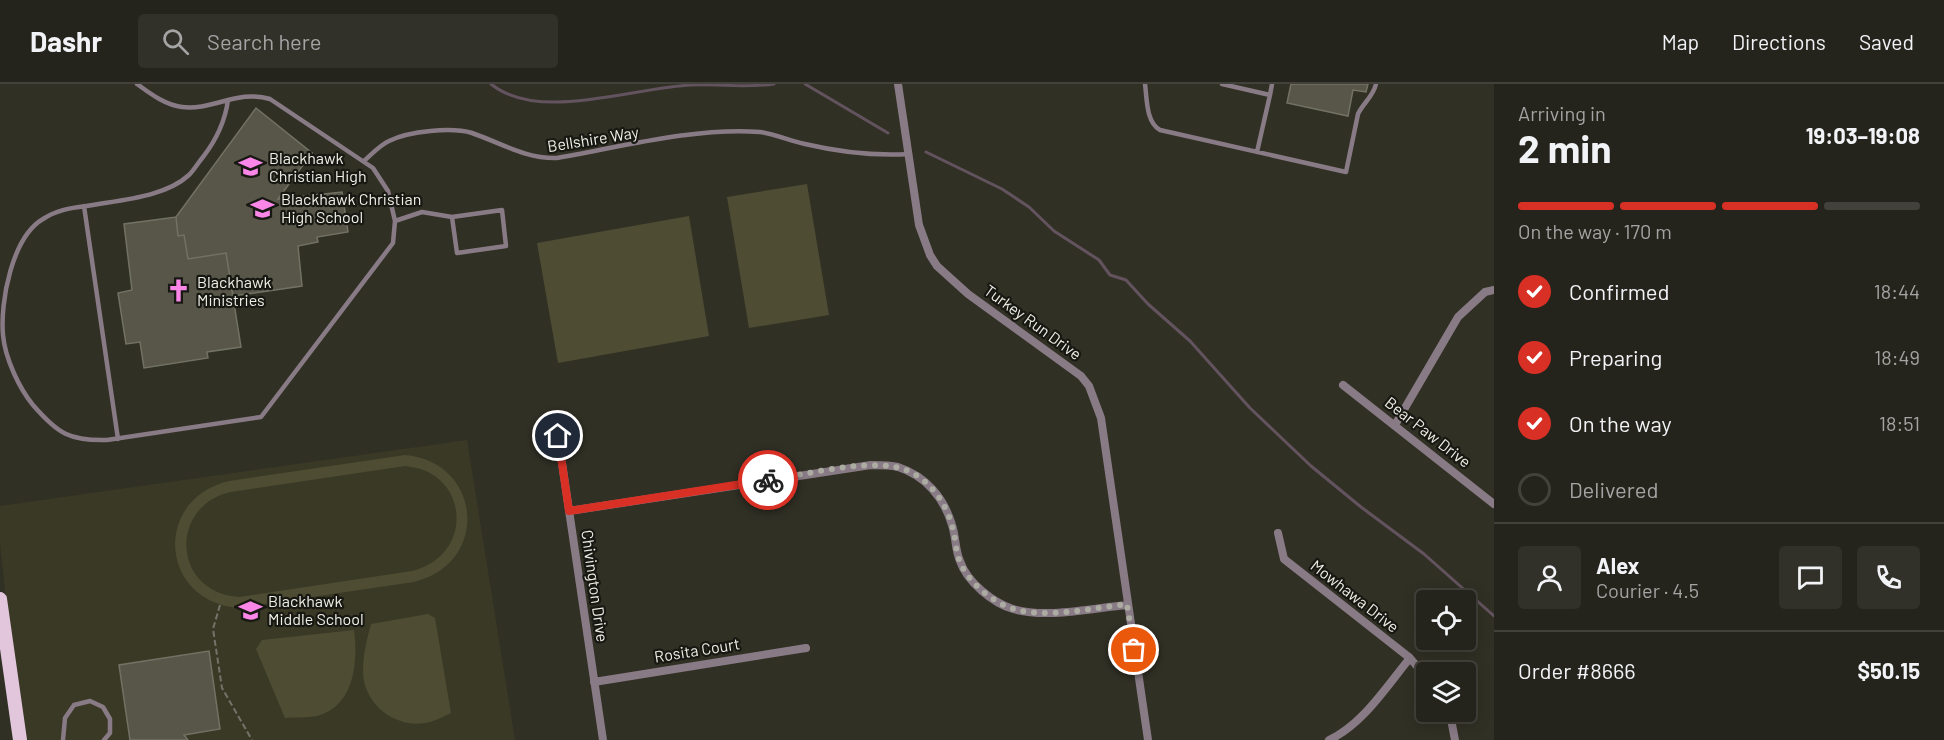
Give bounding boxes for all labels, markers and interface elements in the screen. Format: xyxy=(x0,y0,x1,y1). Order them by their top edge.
search box xyxy=(138,14,558,68)
text: Dashr xyxy=(30,24,102,58)
icon: search xyxy=(159,25,192,58)
text: Search here xyxy=(207,28,321,54)
text: Map xyxy=(1662,29,1699,54)
text: Directions xyxy=(1732,29,1826,54)
text: Saved xyxy=(1859,29,1914,54)
text: Arriving in xyxy=(1518,101,1606,125)
street label: Bellshire Way xyxy=(546,122,641,155)
text: 19:03–19:08 xyxy=(1806,122,1920,148)
text: 2 min xyxy=(1518,124,1611,171)
place label: Blackhawk Christian High xyxy=(269,148,367,185)
school or university icon: Blackhawk Christian High xyxy=(238,154,264,180)
place label: Blackhawk Christian High School xyxy=(281,189,421,226)
school or university icon: Blackhawk Christian High School xyxy=(250,195,276,221)
text: On the way · 170 m xyxy=(1518,219,1672,243)
place label: Blackhawk Ministries xyxy=(197,272,271,309)
icon: check xyxy=(1518,275,1551,308)
church icon: Blackhawk Ministries xyxy=(166,278,192,304)
text: Confirmed xyxy=(1569,278,1669,304)
text: 18:44 xyxy=(1874,279,1920,303)
street label: Turkey Run Drive xyxy=(981,280,1086,363)
icon: check xyxy=(1518,341,1551,374)
text: Preparing xyxy=(1569,344,1662,370)
text: 18:49 xyxy=(1874,345,1920,369)
street label: Bear Paw Drive xyxy=(1382,392,1475,471)
icon: check xyxy=(1518,407,1551,440)
pin xyxy=(532,410,583,461)
text: On the way xyxy=(1569,410,1672,436)
text: 18:51 xyxy=(1879,411,1920,435)
icon: home xyxy=(541,419,574,452)
courier xyxy=(738,450,798,510)
icon: bike xyxy=(752,464,785,497)
text: Delivered xyxy=(1569,476,1658,502)
street label: Chivington Drive xyxy=(578,529,613,643)
button: person xyxy=(1518,546,1581,609)
button: chat xyxy=(1779,546,1842,609)
button: phone xyxy=(1857,546,1920,609)
text: Alex xyxy=(1596,552,1639,578)
street label: Mowhawa Drive xyxy=(1308,555,1403,636)
text: Courier · 4.5 xyxy=(1596,578,1699,602)
map controls xyxy=(1416,590,1476,722)
button: locate xyxy=(1416,590,1476,650)
place label: Blackhawk Middle School xyxy=(268,591,364,628)
school or university icon: Blackhawk Middle School xyxy=(237,597,263,623)
pin xyxy=(1108,624,1159,675)
street label: Rosita Court xyxy=(653,633,741,666)
icon: bag xyxy=(1117,633,1150,666)
text: Order #8666 xyxy=(1518,657,1636,683)
text: $50.15 xyxy=(1857,657,1920,683)
button: layers xyxy=(1416,662,1476,722)

